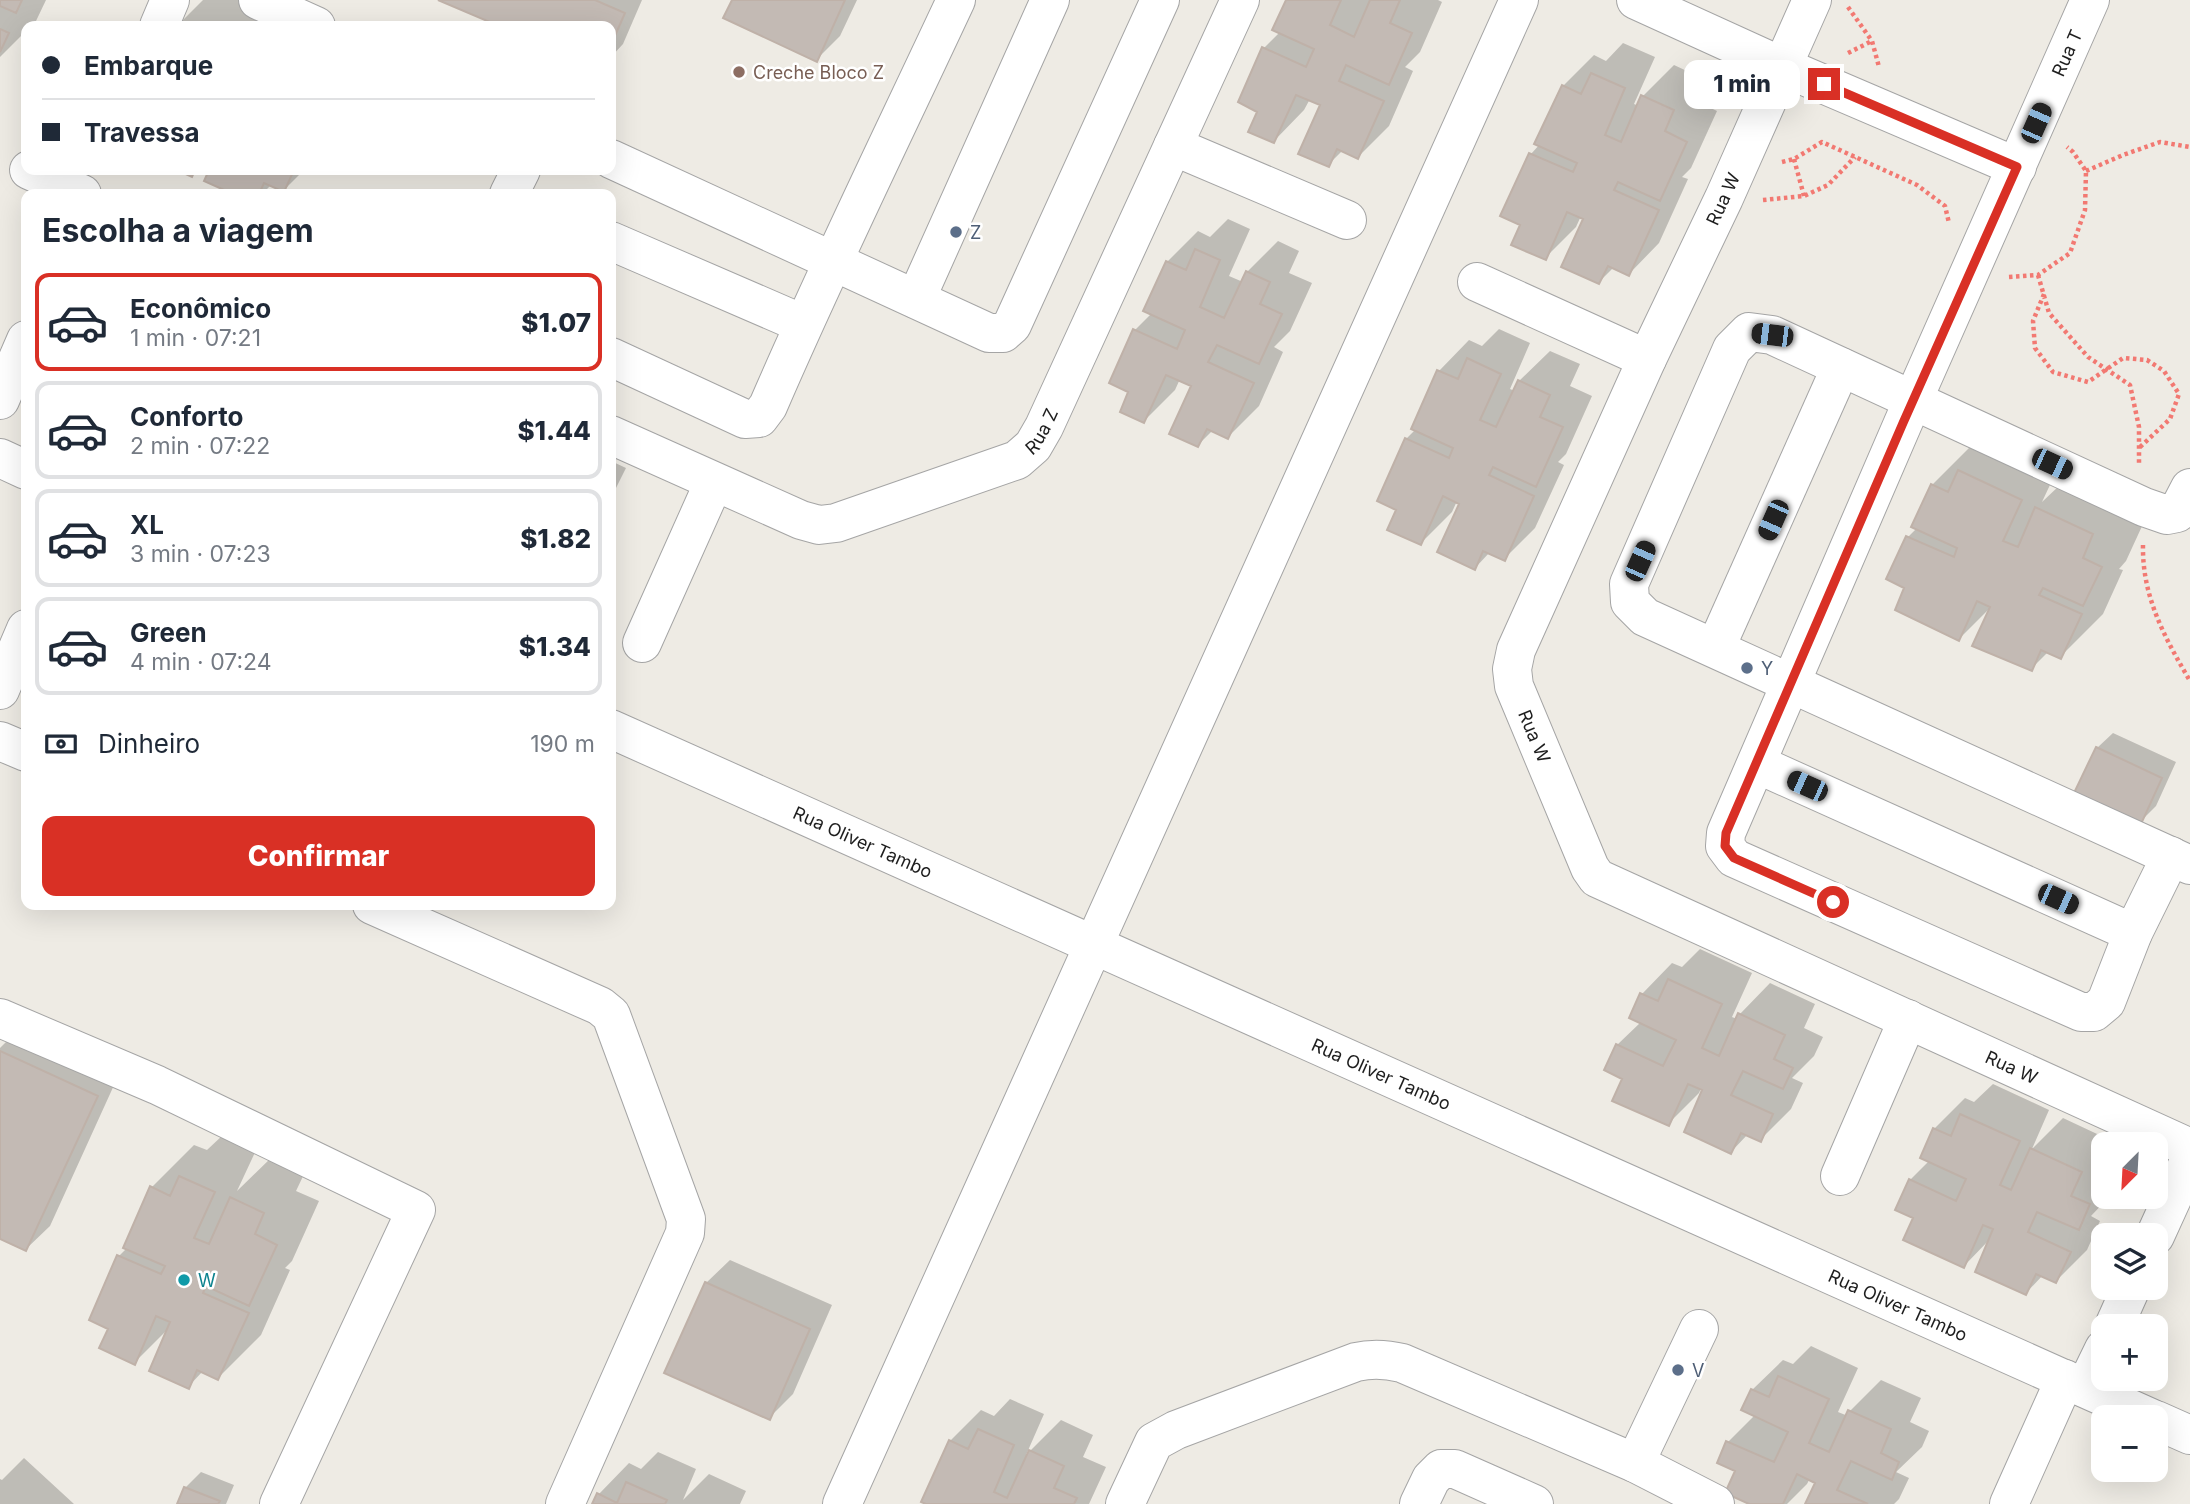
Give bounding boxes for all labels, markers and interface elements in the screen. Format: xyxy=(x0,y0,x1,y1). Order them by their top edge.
street label: Rua T xyxy=(2047,26,2087,80)
text: Embarque xyxy=(84,50,213,81)
callout: 1 min xyxy=(1684,60,1800,108)
place label: Creche Bloco Z xyxy=(753,62,884,83)
marker: Creche Bloco Z xyxy=(731,64,747,80)
route end xyxy=(1808,68,1840,100)
text: 1 min xyxy=(1713,70,1771,98)
car xyxy=(2018,100,2055,146)
text: Travessa xyxy=(84,117,200,148)
street label: Rua W xyxy=(1702,169,1744,228)
text: Escolha a viagem xyxy=(42,211,314,250)
place label: Z xyxy=(970,222,981,243)
marker: Z xyxy=(948,224,964,240)
icon: car xyxy=(46,291,109,354)
text: Econômico xyxy=(130,293,271,324)
text: $1.07 xyxy=(521,307,591,338)
car xyxy=(1750,322,1795,348)
text: 1 min · 07:21 xyxy=(130,324,261,352)
icon: car xyxy=(46,399,109,462)
text: Conforto xyxy=(130,401,243,432)
street label: Rua Z xyxy=(1021,405,1062,459)
text: $1.44 xyxy=(517,415,591,446)
text: 2 min · 07:22 xyxy=(130,432,270,460)
car xyxy=(2029,446,2076,482)
car xyxy=(1755,497,1792,543)
icon: car xyxy=(46,507,109,570)
text: XL xyxy=(130,509,164,540)
text: $1.82 xyxy=(520,523,591,554)
car xyxy=(1622,538,1659,584)
text: 3 min · 07:23 xyxy=(130,540,271,568)
icon: car xyxy=(46,615,109,678)
text: Green xyxy=(130,617,207,648)
text: $1.34 xyxy=(519,631,591,662)
text: 4 min · 07:24 xyxy=(130,648,272,676)
place label: Y xyxy=(1761,658,1773,679)
marker: Y xyxy=(1739,660,1755,676)
street label: Rua W xyxy=(1515,707,1555,766)
icon: cash xyxy=(42,725,80,763)
text: Dinheiro xyxy=(98,728,200,759)
text: 190 m xyxy=(530,730,595,758)
car xyxy=(1784,768,1831,804)
street label: Rua Oliver Tambo xyxy=(790,801,936,882)
button: Confirmar xyxy=(42,816,595,896)
car xyxy=(2035,881,2082,917)
route start xyxy=(1817,886,1849,918)
street label: Rua Oliver Tambo xyxy=(1309,1033,1454,1114)
street label: Rua W xyxy=(1982,1046,2041,1088)
north arrow xyxy=(2091,1132,2168,1209)
map controls xyxy=(2091,1132,2168,1482)
button: layers xyxy=(2091,1223,2168,1300)
street label: Rua Oliver Tambo xyxy=(1825,1265,1971,1345)
place label: W xyxy=(198,1270,216,1291)
marker: W xyxy=(176,1272,192,1288)
button: + xyxy=(2091,1314,2168,1391)
place label: V xyxy=(1692,1360,1704,1381)
marker: V xyxy=(1670,1362,1686,1378)
button: − xyxy=(2091,1405,2168,1482)

